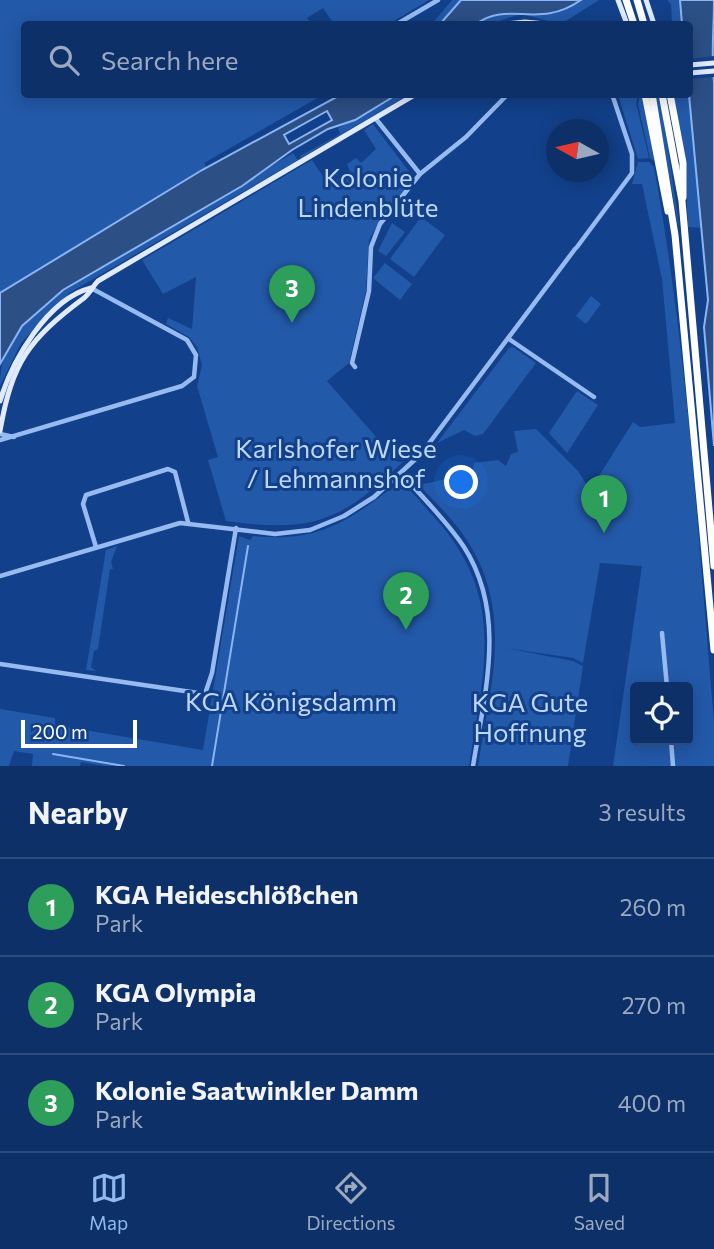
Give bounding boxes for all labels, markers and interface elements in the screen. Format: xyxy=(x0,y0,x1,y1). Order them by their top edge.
search box xyxy=(21,21,693,98)
icon: search xyxy=(45,41,83,79)
text: Search here xyxy=(101,44,239,75)
north arrow xyxy=(546,119,609,182)
park label: Kolonie Lindenblüte xyxy=(298,161,438,222)
pin: 3 xyxy=(269,265,315,323)
park label: Karlshofer Wiese / Lehmannshof xyxy=(235,432,437,493)
your location xyxy=(444,465,478,499)
pin: 1 xyxy=(581,475,627,533)
pin: 2 xyxy=(383,572,429,630)
map controls xyxy=(630,682,693,745)
button: locate xyxy=(630,682,693,745)
park label: KGA Königsdamm xyxy=(185,685,397,716)
park label: KGA Gute Hoffnung xyxy=(472,686,588,747)
scale bar xyxy=(21,717,136,749)
text: 200 m xyxy=(32,720,88,743)
text: Nearby xyxy=(28,793,128,830)
text: 3 results xyxy=(599,798,686,826)
text: KGA Heideschlößchen xyxy=(95,878,359,909)
text: 1 xyxy=(46,893,56,921)
text: 260 m xyxy=(620,893,686,921)
text: Park xyxy=(95,909,143,937)
text: KGA Olympia xyxy=(95,976,256,1007)
text: 2 xyxy=(44,991,58,1019)
text: 270 m xyxy=(622,991,686,1019)
text: Park xyxy=(95,1007,143,1035)
text: Kolonie Saatwinkler Damm xyxy=(95,1074,419,1105)
text: 3 xyxy=(44,1089,58,1117)
text: 400 m xyxy=(618,1089,686,1117)
text: Park xyxy=(95,1105,143,1133)
tab: Map xyxy=(89,1169,128,1234)
tab: Directions xyxy=(306,1169,396,1234)
tab: Saved xyxy=(574,1169,625,1234)

